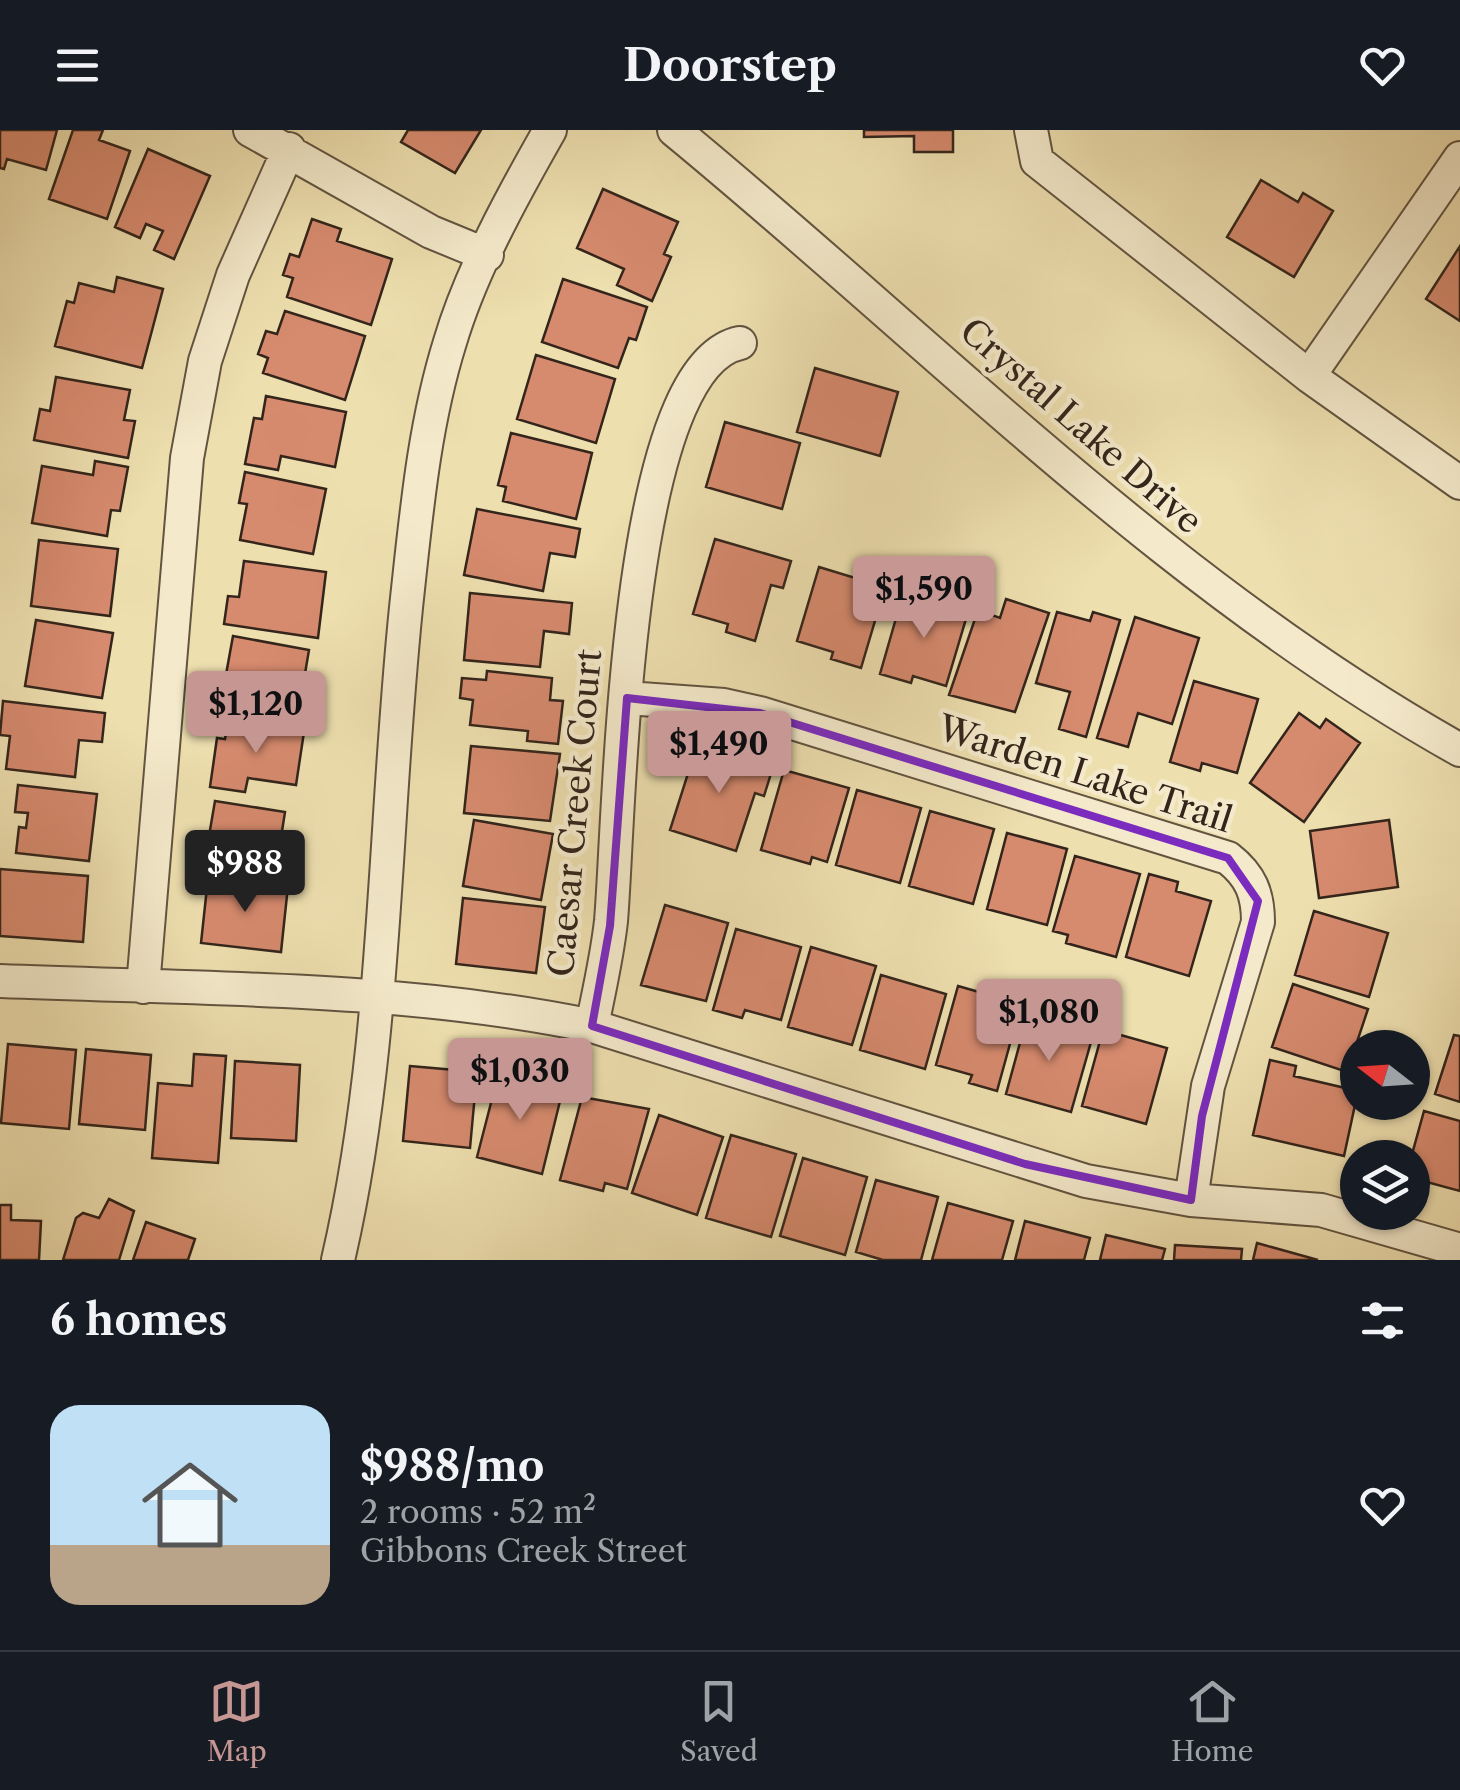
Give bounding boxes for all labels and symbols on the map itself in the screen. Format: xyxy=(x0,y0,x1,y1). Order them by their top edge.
street label: Crystal Lake Drive xyxy=(952,309,1211,542)
pin: $1,590 xyxy=(843,556,1005,641)
street label: Caesar Creek Court xyxy=(539,647,610,978)
pin: $1,120 xyxy=(175,671,337,756)
street label: Warden Lake Trail xyxy=(932,705,1238,841)
pin: $1,490 xyxy=(638,711,800,796)
pin: $988 xyxy=(186,830,304,915)
pin: $1,080 xyxy=(968,979,1130,1064)
north arrow xyxy=(1340,1030,1430,1120)
pin: $1,030 xyxy=(439,1038,601,1123)

